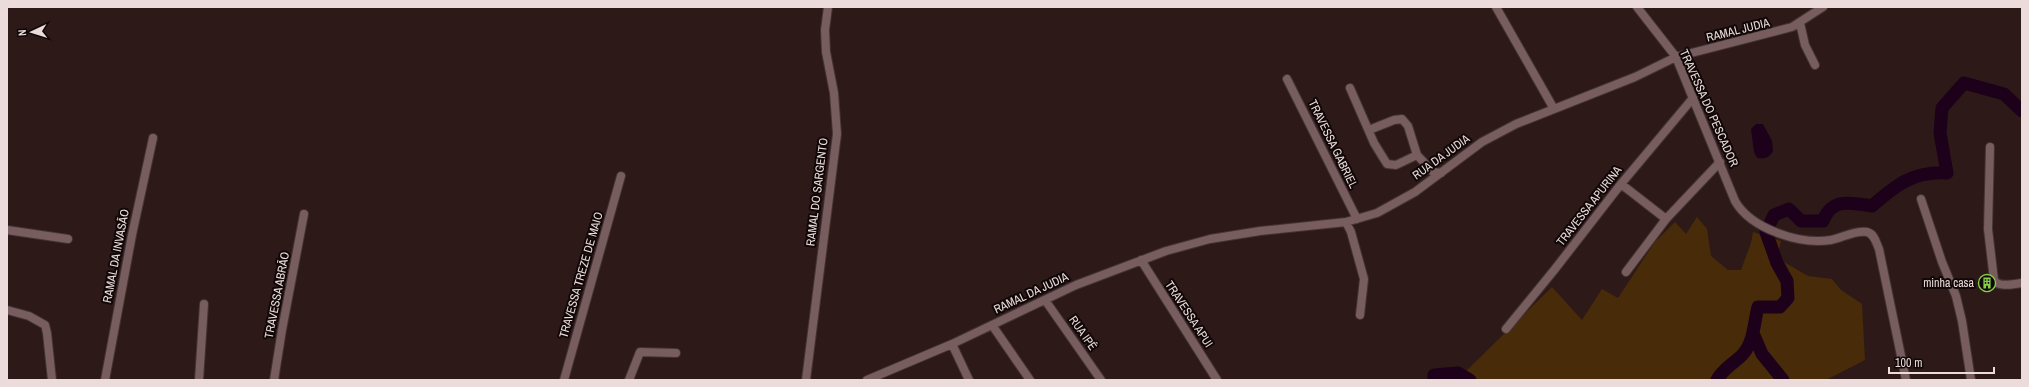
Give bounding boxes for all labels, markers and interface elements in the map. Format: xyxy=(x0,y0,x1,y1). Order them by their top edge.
north arrow xyxy=(12,12,52,52)
street label: RAMAL JUDIA xyxy=(1705,14,1772,46)
text: N xyxy=(15,29,29,36)
street label: TRAVESSA DO PESCADOR xyxy=(1676,47,1742,169)
street label: TRAVESSA GABRIEL xyxy=(1305,97,1362,191)
street label: RUA DA JUDIA xyxy=(1409,131,1473,183)
street label: RAMAL DO SARGENTO xyxy=(802,137,832,247)
street label: TRAVESSA APURINA xyxy=(1553,162,1625,249)
street label: RAMAL DA INVASÃO xyxy=(99,207,133,304)
street label: TRAVESSA TREZE DE MAIO xyxy=(555,210,607,340)
street label: TRAVESSA ABRÃO xyxy=(261,250,293,340)
street label: RAMAL DA JUDIA xyxy=(991,269,1071,317)
building icon: minha casa xyxy=(1977,273,1997,293)
place label: minha casa xyxy=(1923,275,1975,291)
street label: TRAVESSA APUI xyxy=(1161,278,1217,350)
street label: RUA IPÊ xyxy=(1065,313,1101,353)
scale bar xyxy=(1889,349,1994,375)
text: 100 m xyxy=(1895,355,1922,371)

